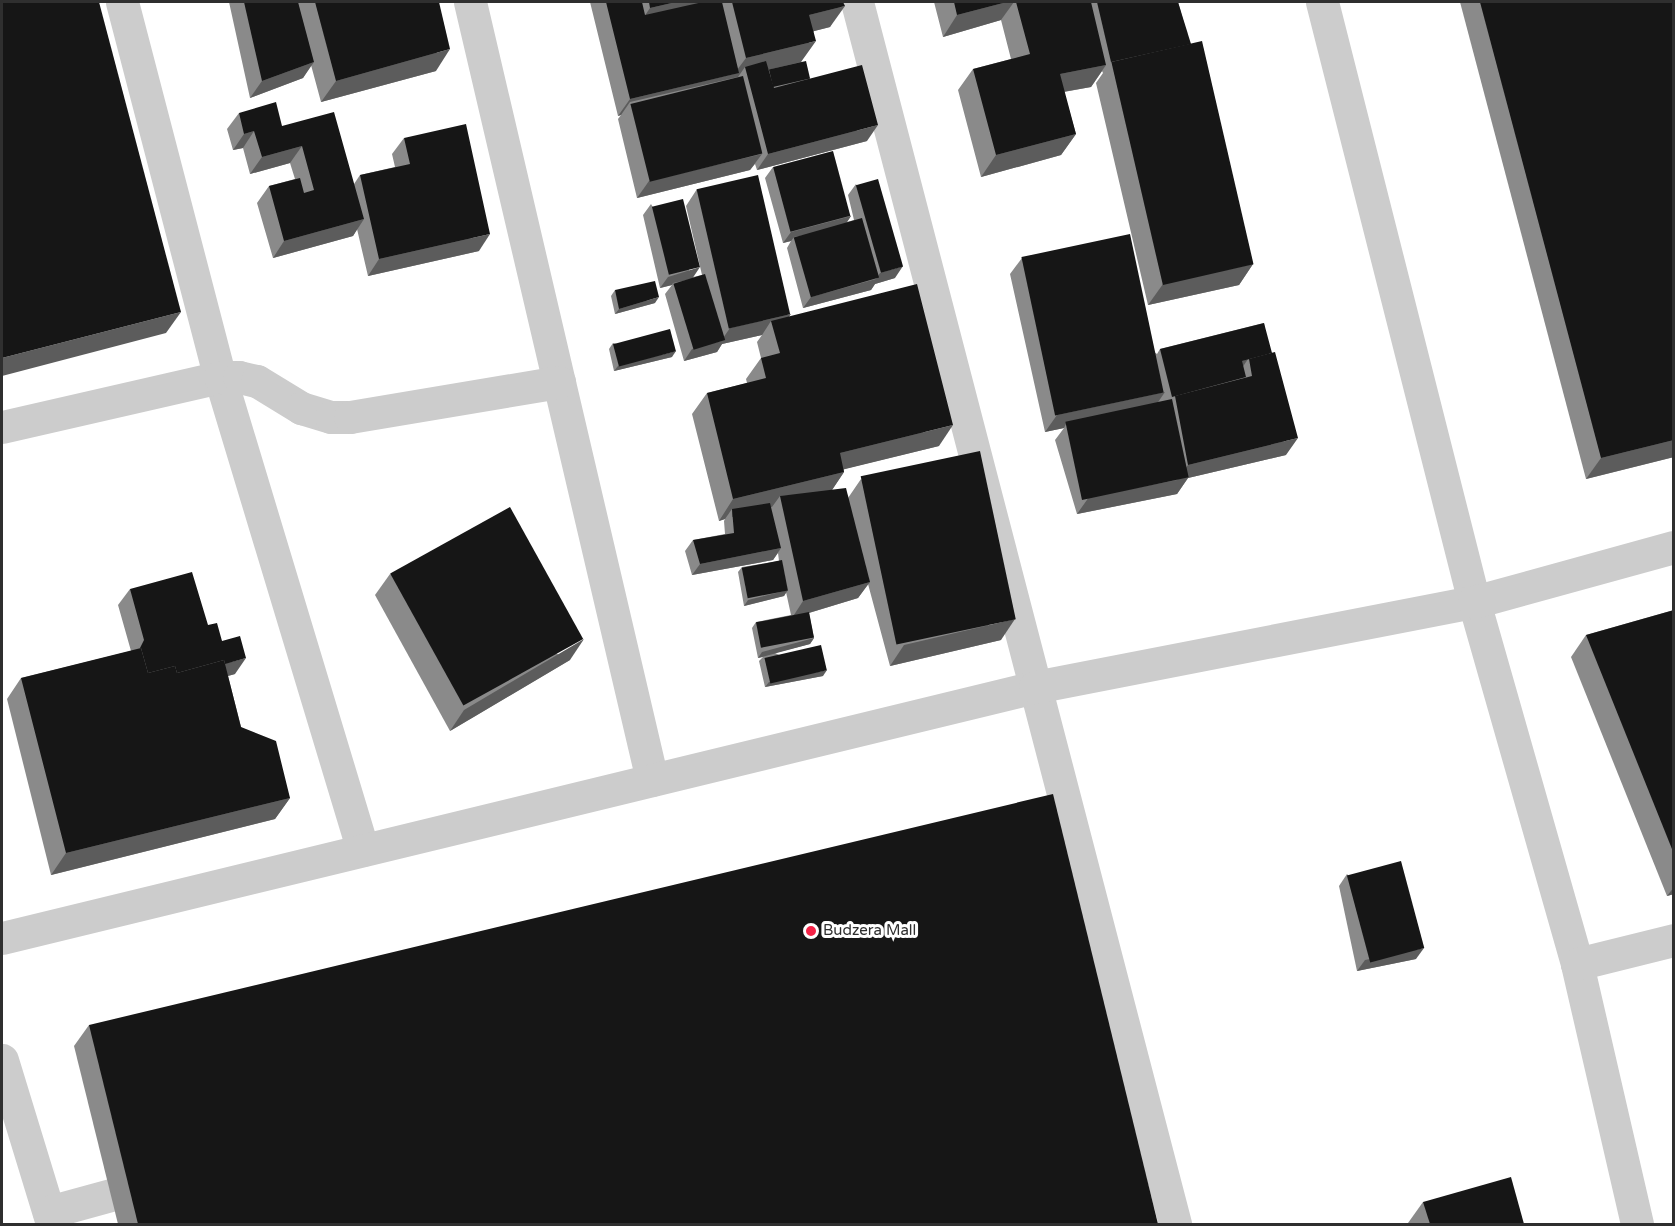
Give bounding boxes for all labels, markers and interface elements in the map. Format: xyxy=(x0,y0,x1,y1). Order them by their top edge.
place label: Budzera Mall xyxy=(823,922,916,940)
marker: Budzera Mall xyxy=(804,924,818,938)

